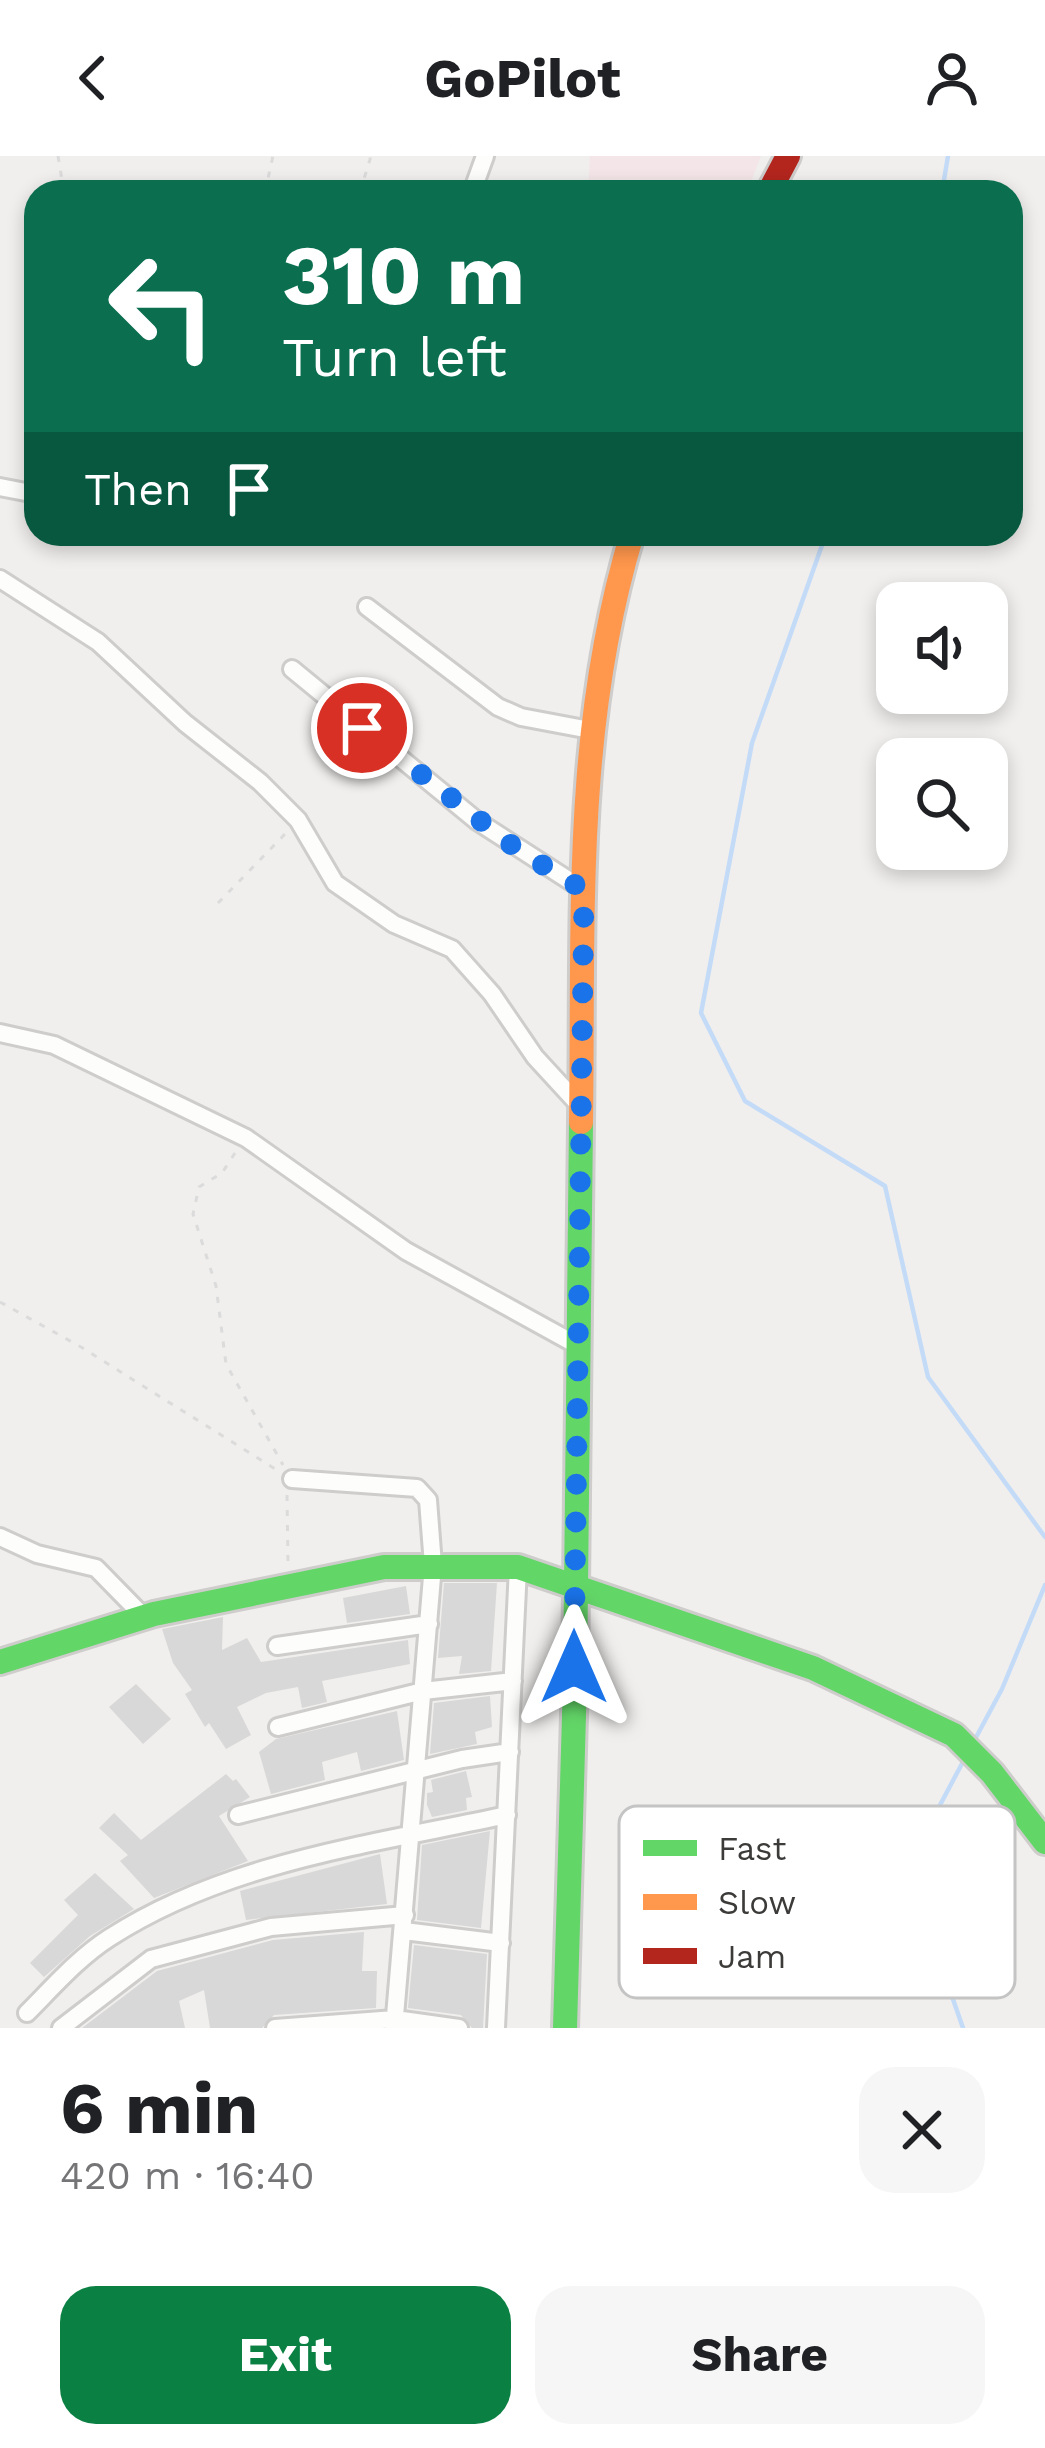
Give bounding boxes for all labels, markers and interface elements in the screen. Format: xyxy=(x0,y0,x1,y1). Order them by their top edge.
icon: back xyxy=(60,45,126,111)
icon: person xyxy=(919,45,985,111)
text: GoPilot xyxy=(424,47,621,110)
text: 310 m xyxy=(282,226,525,324)
icon: left xyxy=(84,228,240,384)
text: Turn left xyxy=(282,326,507,389)
icon: arrive xyxy=(216,456,282,522)
text: Then xyxy=(84,463,192,516)
map controls xyxy=(876,582,1008,870)
button: sound xyxy=(876,582,1008,714)
pin xyxy=(311,677,413,779)
icon: arrive xyxy=(329,695,395,761)
button: search xyxy=(876,738,1008,870)
position arrow xyxy=(511,1604,637,1730)
legend xyxy=(619,1806,1015,1998)
text: Fast xyxy=(718,1829,787,1868)
text: Slow xyxy=(718,1883,796,1922)
text: Jam xyxy=(718,1937,786,1976)
text: 6 min xyxy=(60,2066,258,2150)
button: close xyxy=(859,2067,985,2193)
text: 420 m · 16:40 xyxy=(60,2153,314,2198)
button: Exit xyxy=(60,2286,511,2424)
button: Share xyxy=(535,2286,985,2424)

